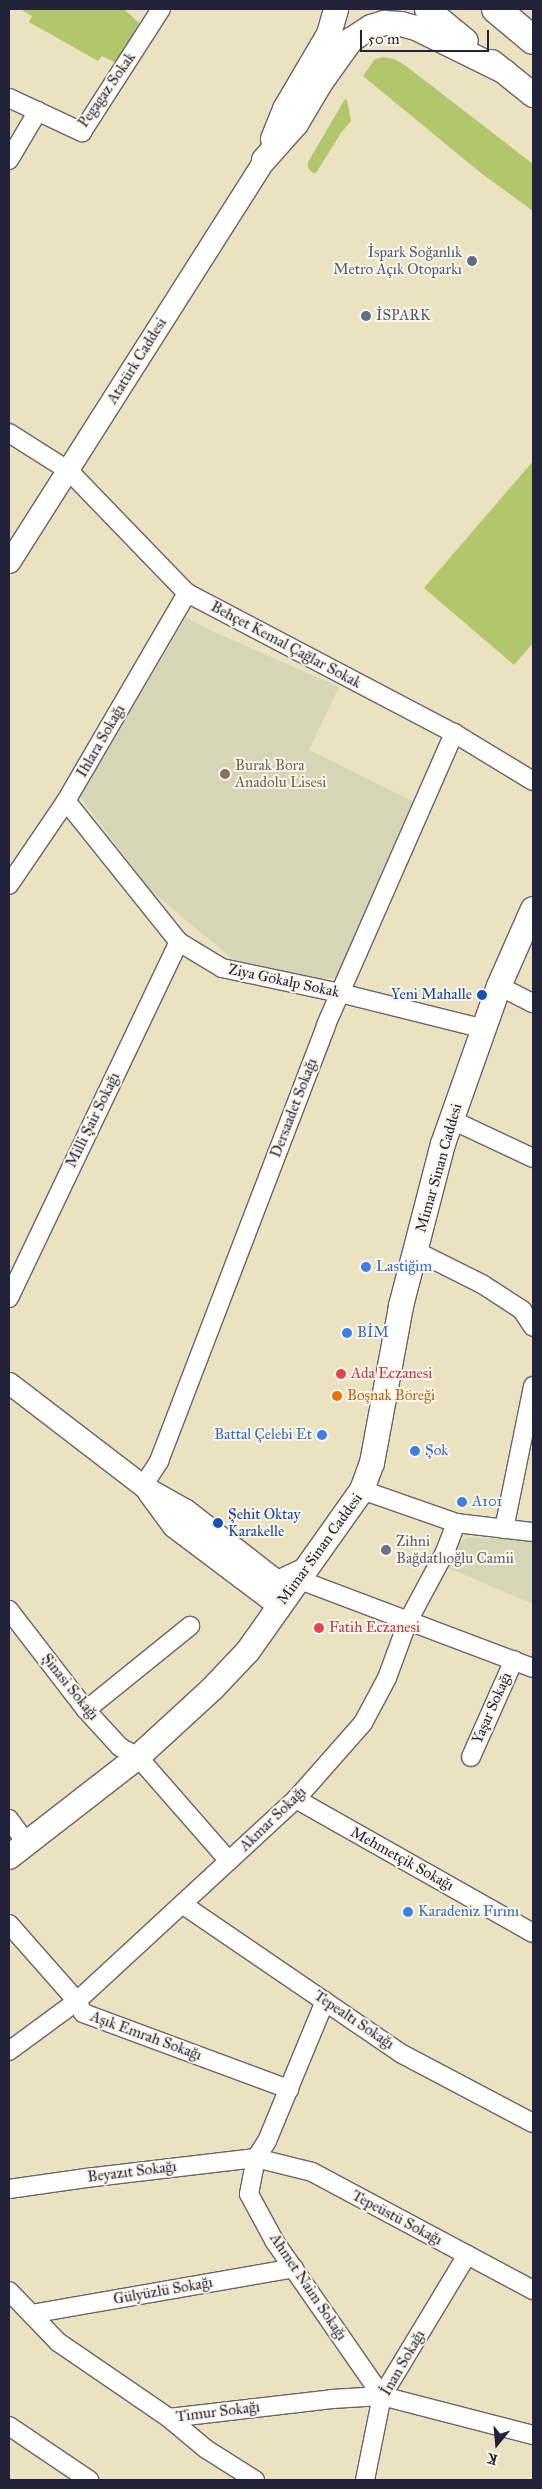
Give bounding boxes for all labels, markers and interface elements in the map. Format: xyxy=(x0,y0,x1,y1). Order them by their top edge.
scale bar xyxy=(362,20,491,52)
text: 50 m xyxy=(368,30,400,48)
street label: Pegagaz Sokak xyxy=(74,49,140,131)
place label: İspark Soğanlık Metro Açık Otoparkı xyxy=(333,243,462,278)
marker: İspark Soğanlık Metro Açık Otoparkı xyxy=(466,255,478,267)
place label: İSPARK xyxy=(376,307,431,325)
marker: İSPARK xyxy=(360,310,372,322)
street label: Atatürk Caddesi xyxy=(103,315,171,407)
street label: Behçet Kemal Çağlar Sokak xyxy=(208,598,364,692)
street label: Ihlara Sokağı xyxy=(73,701,129,781)
place label: Burak Bora Anadolu Lisesi xyxy=(235,756,326,791)
marker: Burak Bora Anadolu Lisesi xyxy=(219,768,231,780)
street label: Ziya Gökalp Sokak xyxy=(227,960,341,1002)
place label: Yeni Mahalle xyxy=(391,986,472,1004)
marker: Yeni Mahalle xyxy=(476,989,488,1001)
street label: Dersaadet Sokağı xyxy=(267,1056,321,1160)
street label: Milli Şair Sokağı xyxy=(62,1069,124,1171)
street label: Mimar Sinan Caddesi xyxy=(412,1101,466,1235)
place label: Lastiğim xyxy=(376,1258,432,1276)
marker: Lastiğim xyxy=(360,1261,372,1273)
place label: BİM xyxy=(357,1324,389,1342)
marker: BİM xyxy=(341,1327,353,1339)
place label: Ada Eczanesi xyxy=(351,1365,432,1383)
marker: Ada Eczanesi xyxy=(335,1368,347,1380)
place label: Boşnak Böreği xyxy=(347,1387,435,1405)
marker: Boşnak Böreği xyxy=(331,1390,343,1402)
place label: Battal Çelebi Et xyxy=(214,1426,312,1444)
marker: Battal Çelebi Et xyxy=(316,1429,328,1441)
place label: Şok xyxy=(425,1442,448,1460)
marker: Şok xyxy=(409,1445,421,1457)
street label: Mimar Sinan Caddesi xyxy=(274,1490,366,1608)
place label: A101 xyxy=(472,1493,502,1511)
marker: A101 xyxy=(456,1496,468,1508)
place label: Şehit Oktay Karakelle xyxy=(228,1505,301,1540)
marker: Şehit Oktay Karakelle xyxy=(212,1517,224,1529)
place label: Zihni Bağdatlıoğlu Camii xyxy=(396,1532,514,1567)
marker: Zihni Bağdatlıoğlu Camii xyxy=(380,1544,392,1556)
place label: Fatih Eczanesi xyxy=(329,1619,420,1637)
marker: Fatih Eczanesi xyxy=(313,1622,325,1634)
street label: Şinasi Sokağı xyxy=(38,1650,102,1724)
street label: Yaşar Sokağı xyxy=(468,1670,516,1746)
street label: Akmar Sokağı xyxy=(236,1783,310,1855)
street label: Mehmetçik Sokağı xyxy=(347,1823,457,1895)
place label: Karadeniz Fırını xyxy=(418,1903,519,1921)
marker: Karadeniz Fırını xyxy=(402,1906,414,1918)
street label: Tepealtı Sokağı xyxy=(311,1987,397,2053)
street label: Aşık Emrah Sokağı xyxy=(88,2007,204,2065)
street label: Beyazıt Sokağı xyxy=(86,2158,178,2186)
street label: Tepeüstü Sokağı xyxy=(349,2187,445,2249)
street label: Ahmet Naim Sokağı xyxy=(266,2230,350,2344)
street label: Gülyüzlü Sokağı xyxy=(112,2273,214,2309)
street label: İnan Sokağı xyxy=(377,2327,429,2399)
street label: Timur Sokağı xyxy=(175,2398,261,2426)
north arrow xyxy=(472,2419,522,2469)
text: K xyxy=(485,2449,500,2468)

